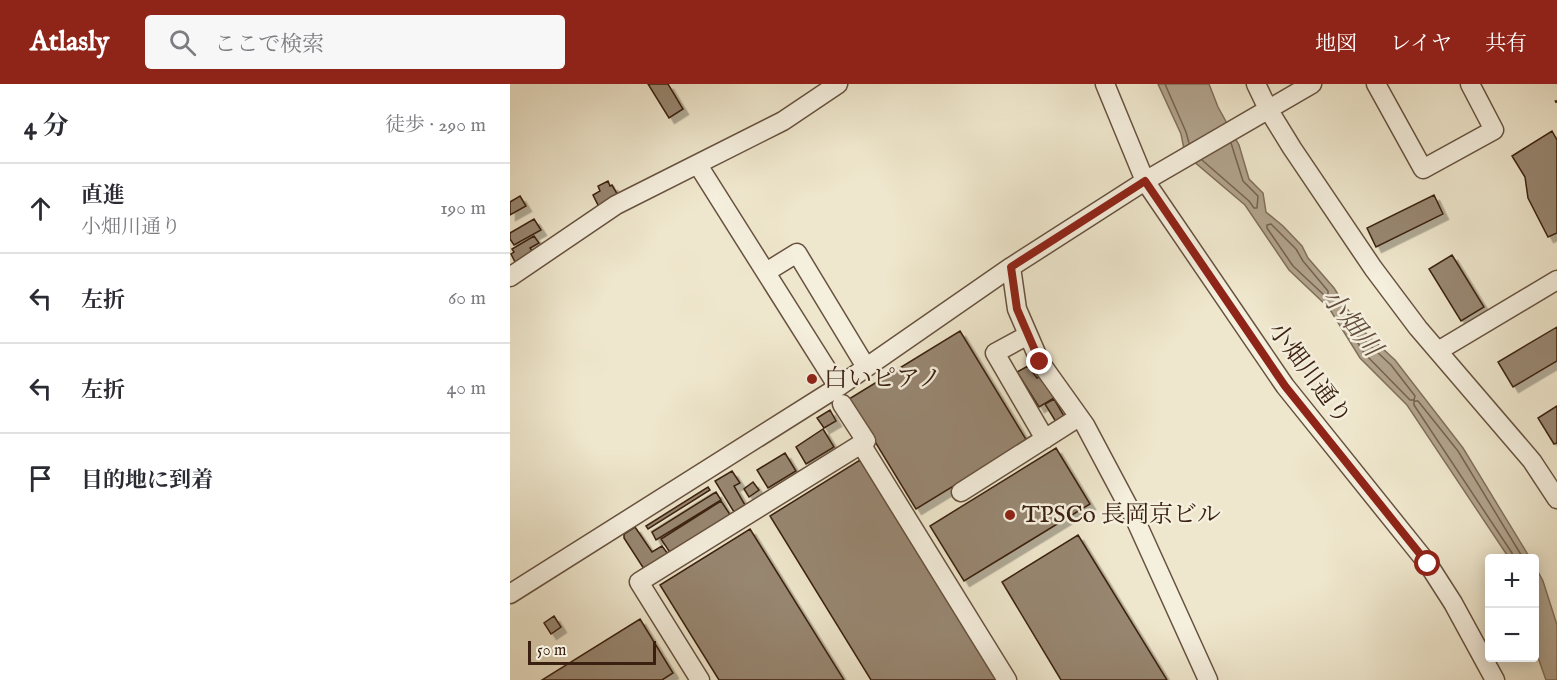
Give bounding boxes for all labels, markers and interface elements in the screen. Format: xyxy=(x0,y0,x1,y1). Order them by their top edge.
search box xyxy=(145,15,565,69)
text: Atlasly xyxy=(30,25,109,60)
icon: search xyxy=(166,26,199,59)
text: ここで検索 xyxy=(214,31,324,59)
text: 地図 xyxy=(1315,31,1357,58)
text: レイヤ xyxy=(1390,31,1452,58)
text: 共有 xyxy=(1485,31,1527,58)
text: 4 分 xyxy=(24,110,68,143)
text: 徒歩 · 290 m xyxy=(385,113,486,138)
text: 直進 xyxy=(81,182,125,210)
icon: ahead xyxy=(24,192,57,225)
text: 190 m xyxy=(440,196,486,221)
text: 小畑川通り xyxy=(81,215,181,240)
icon: left xyxy=(24,282,57,315)
water label: 小畑川 xyxy=(1314,282,1390,366)
text: 60 m xyxy=(448,286,486,311)
text: 左折 xyxy=(81,287,125,315)
street label: 小畑川通り xyxy=(1261,317,1357,431)
route end xyxy=(1026,348,1052,374)
place label: 白いピアノ xyxy=(824,364,942,395)
icon: left xyxy=(24,372,57,405)
marker: 白いピアノ xyxy=(805,372,819,386)
text: 40 m xyxy=(447,376,486,401)
text: 左折 xyxy=(81,377,125,405)
icon: arrive xyxy=(24,462,57,495)
text: 目的地に到着 xyxy=(81,467,213,495)
place label: TPSCo 長岡京ビル xyxy=(1022,500,1221,531)
marker: TPSCo 長岡京ビル xyxy=(1003,508,1017,522)
route start xyxy=(1414,550,1440,576)
map controls xyxy=(1485,554,1539,662)
button: + xyxy=(1485,554,1539,608)
button: − xyxy=(1485,608,1539,662)
scale bar xyxy=(528,638,656,666)
text: 50 m xyxy=(537,641,566,661)

